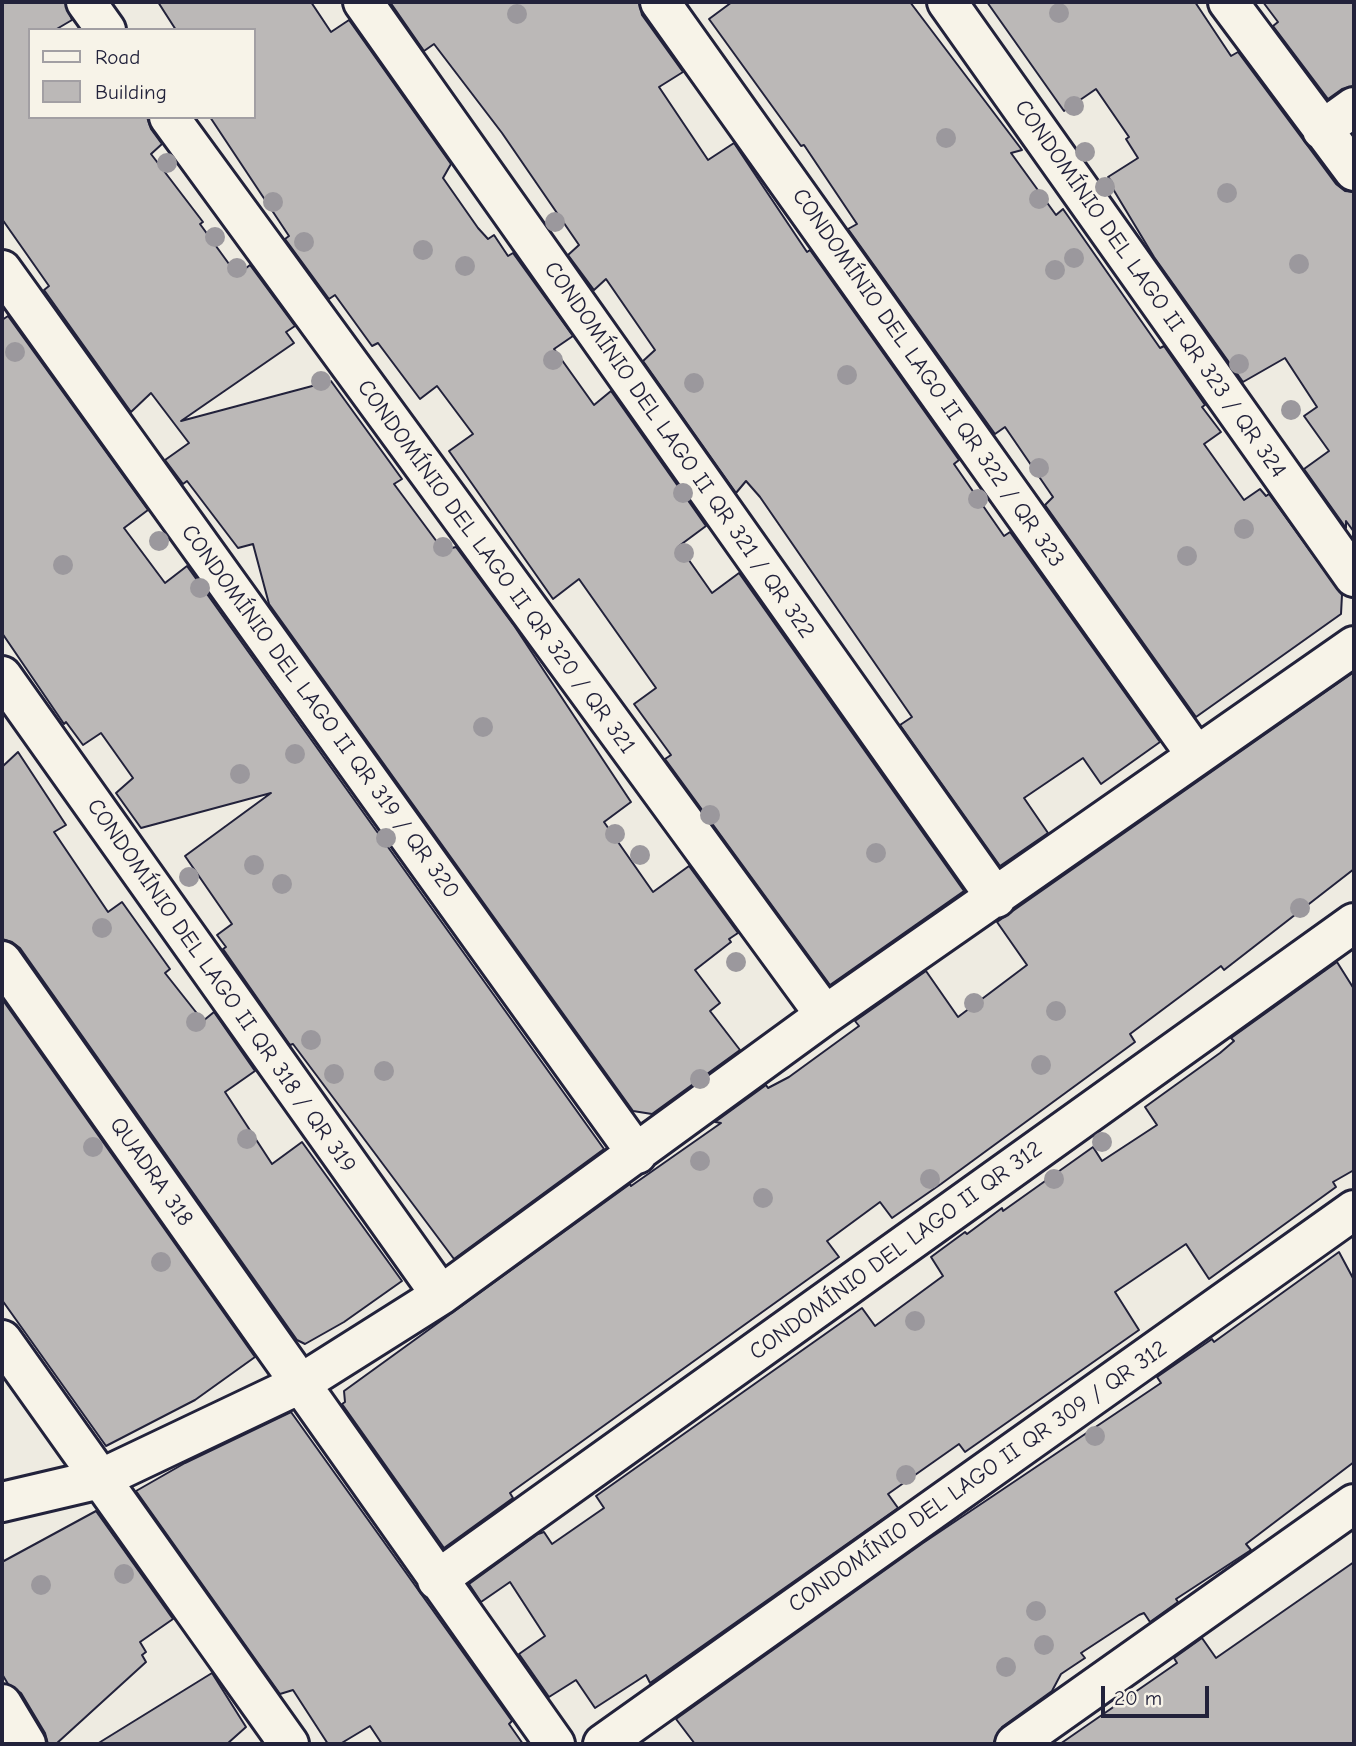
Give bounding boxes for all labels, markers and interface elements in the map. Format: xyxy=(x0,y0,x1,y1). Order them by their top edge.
legend xyxy=(28,28,256,119)
text: Road xyxy=(95,45,140,69)
text: Building xyxy=(95,80,167,104)
street label: CONDOMÍNIO DEL LAGO II QR 323 / QR 324 xyxy=(1008,95,1292,483)
street label: CONDOMÍNIO DEL LAGO II QR 322 / QR 323 xyxy=(786,183,1070,573)
street label: CONDOMÍNIO DEL LAGO II QR 321 / QR 322 xyxy=(538,256,820,644)
street label: CONDOMÍNIO DEL LAGO II QR 320 / QR 321 xyxy=(351,375,641,759)
street label: CONDOMÍNIO DEL LAGO II QR 319 / QR 320 xyxy=(175,520,465,904)
street label: CONDOMÍNIO DEL LAGO II QR 318 / QR 319 xyxy=(80,793,362,1179)
street label: QUADRA 318 xyxy=(103,1112,199,1232)
street label: CONDOMÍNIO DEL LAGO II QR 312 xyxy=(744,1136,1048,1366)
street label: CONDOMÍNIO DEL LAGO II QR 309 / QR 312 xyxy=(783,1335,1173,1619)
scale bar xyxy=(1104,1672,1212,1716)
text: 20 m xyxy=(1114,1686,1162,1710)

